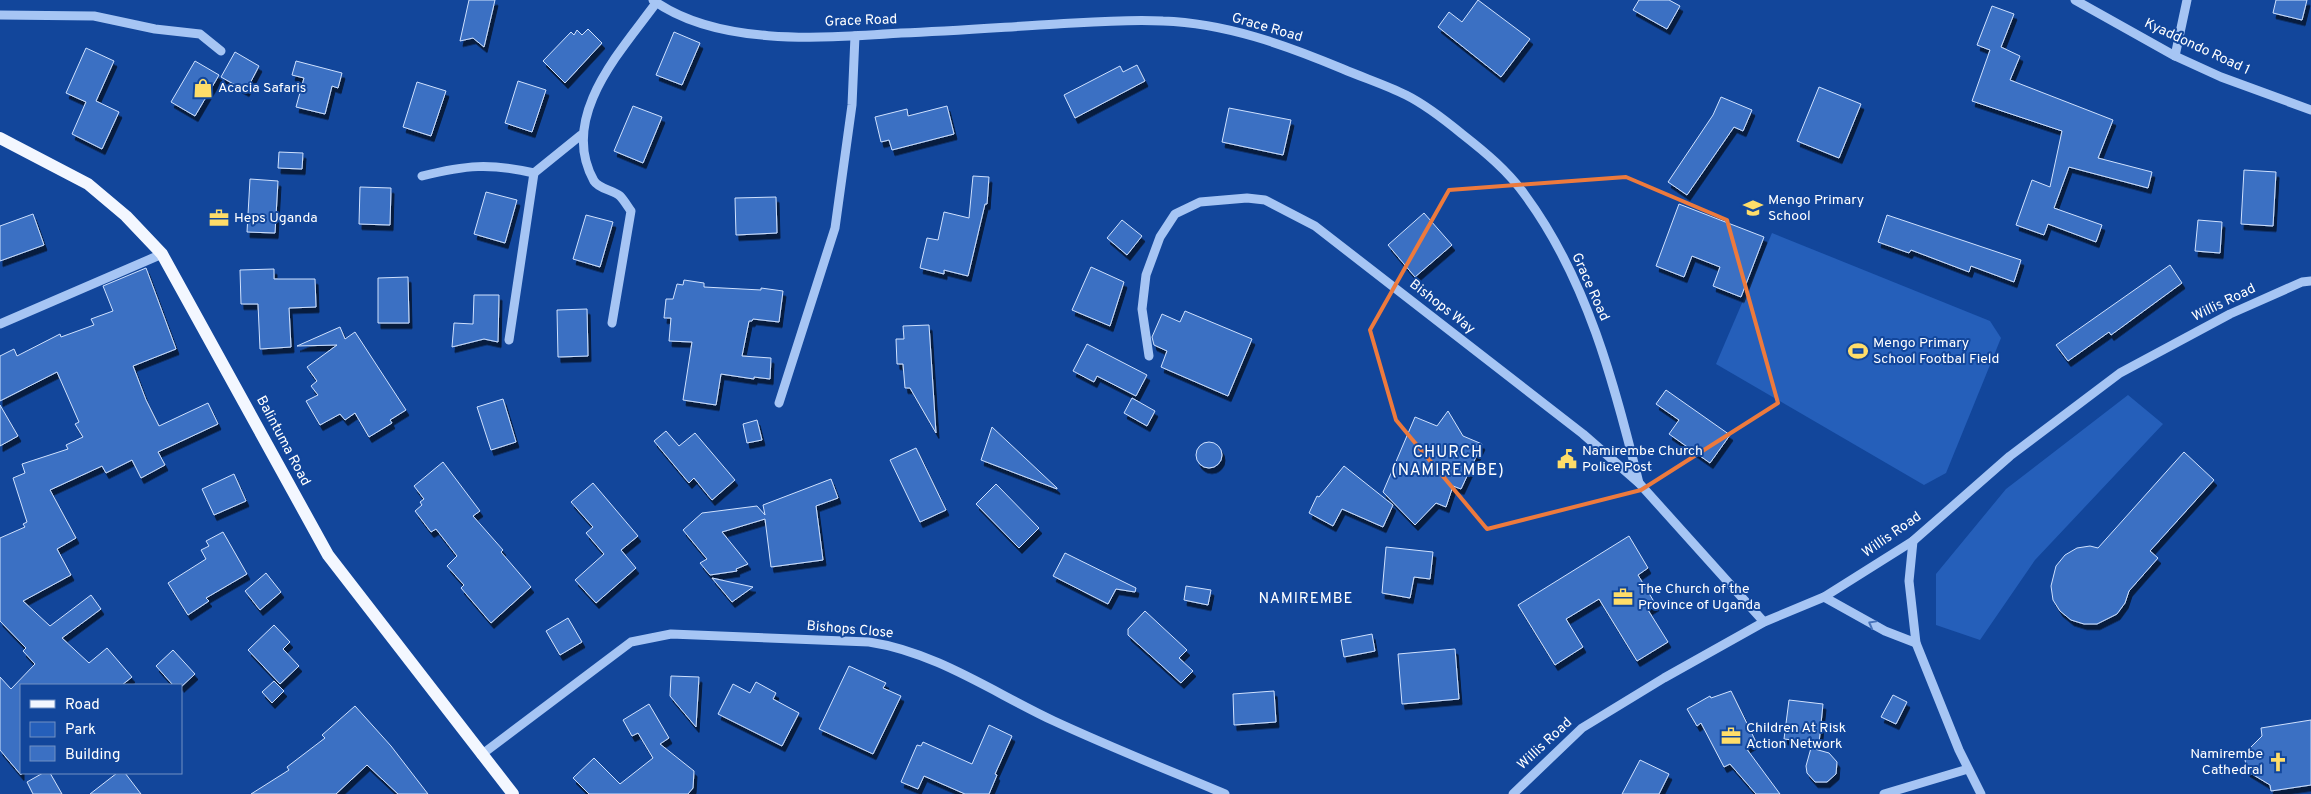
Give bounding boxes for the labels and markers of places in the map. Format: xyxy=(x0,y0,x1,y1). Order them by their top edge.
shop icon: Acacia Safaris xyxy=(192,77,214,99)
place label: Acacia Safaris xyxy=(218,80,306,97)
place label: Mengo Primary School xyxy=(1768,192,1864,225)
school or university icon: Mengo Primary School xyxy=(1742,197,1764,219)
office icon: Heps Uganda xyxy=(208,207,230,229)
place label: Heps Uganda xyxy=(234,210,318,227)
place label: Mengo Primary School Footbal Field xyxy=(1873,335,1999,368)
sports icon: Mengo Primary School Footbal Field xyxy=(1847,340,1869,362)
place label: Namirembe Church Police Post xyxy=(1582,443,1703,476)
public building icon: Namirembe Church Police Post xyxy=(1556,448,1578,470)
place label: The Church of the Province of Uganda xyxy=(1638,581,1761,614)
office icon: The Church of the Province of Uganda xyxy=(1612,586,1634,608)
place label: Children At Risk Action Network xyxy=(1746,720,1846,753)
office icon: Children At Risk Action Network xyxy=(1720,725,1742,747)
place label: Namirembe Cathedral xyxy=(2190,746,2263,779)
church icon: Namirembe Cathedral xyxy=(2267,751,2289,773)

